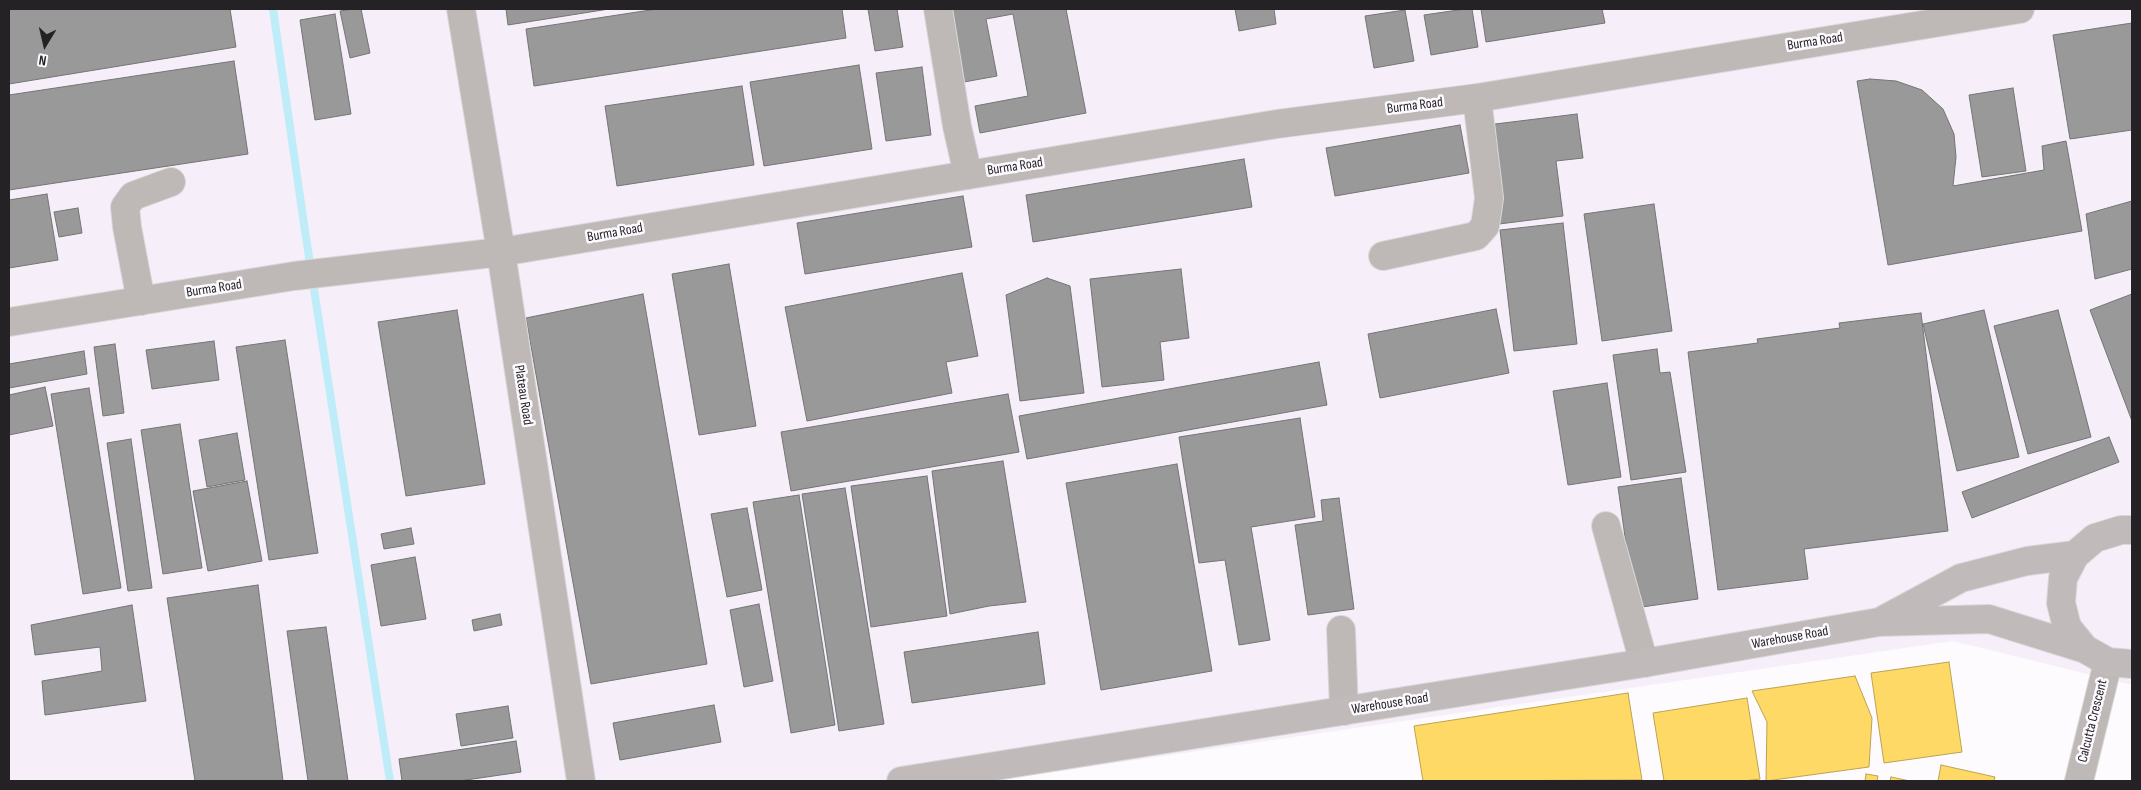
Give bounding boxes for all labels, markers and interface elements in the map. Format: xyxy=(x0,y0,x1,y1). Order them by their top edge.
north arrow xyxy=(20,20,70,70)
street label: Burma Road xyxy=(1786,29,1844,55)
text: N xyxy=(38,51,48,69)
street label: Burma Road xyxy=(1386,94,1444,118)
street label: Burma Road xyxy=(986,154,1044,180)
street label: Burma Road xyxy=(586,220,644,246)
street label: Burma Road xyxy=(185,276,243,302)
street label: Plateau Road xyxy=(510,364,536,426)
street label: Warehouse Road xyxy=(1750,623,1830,653)
street label: Calcutta Crescent xyxy=(2075,678,2111,764)
street label: Warehouse Road xyxy=(1350,690,1430,718)

